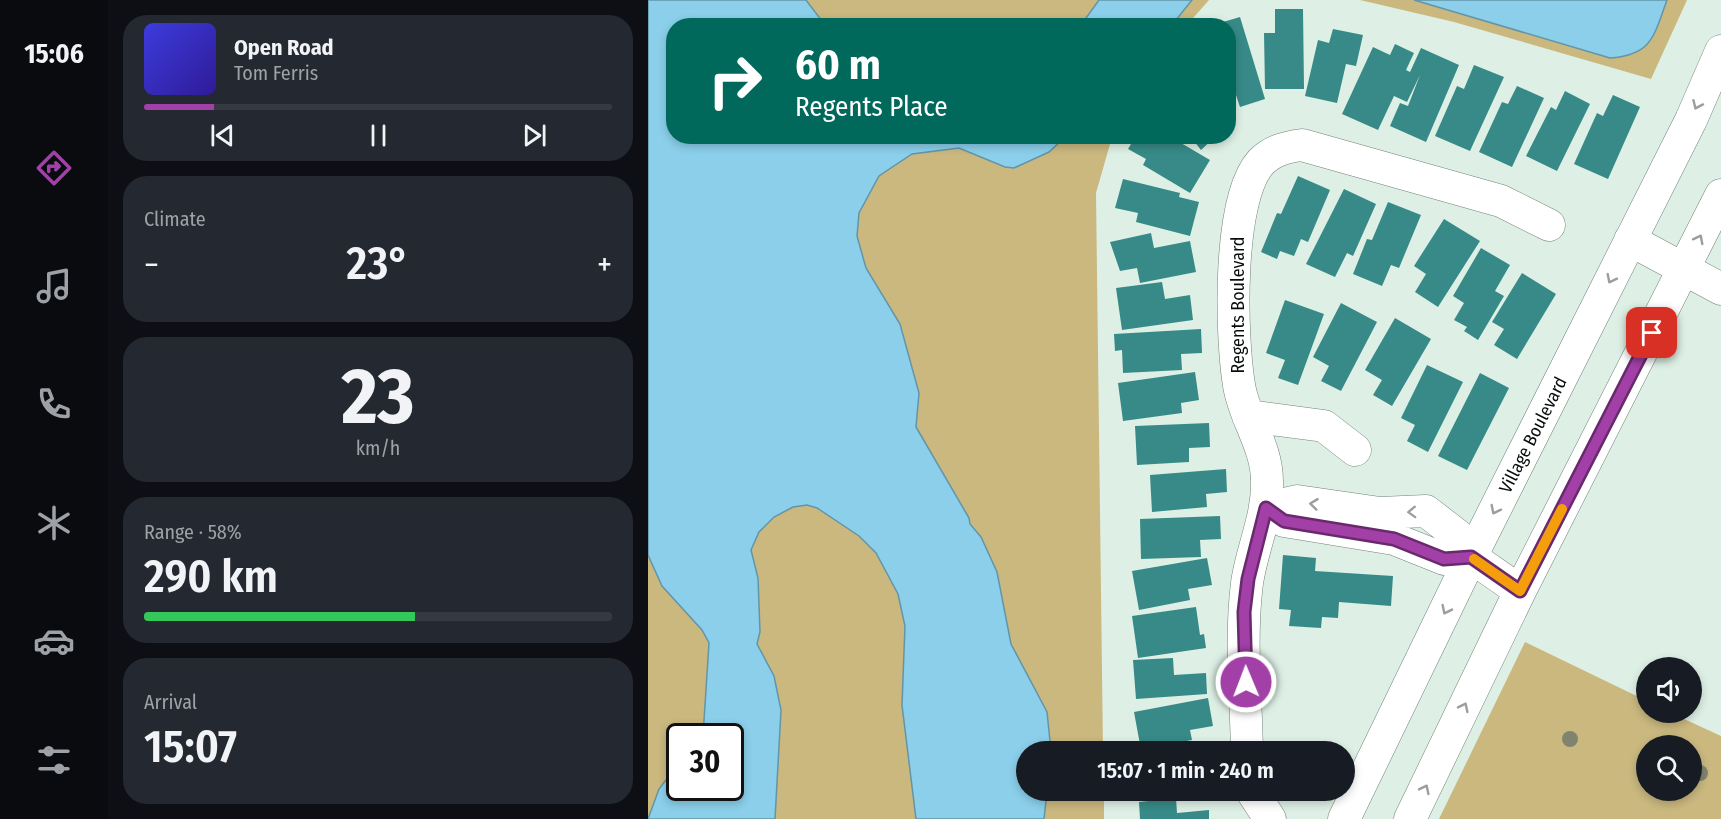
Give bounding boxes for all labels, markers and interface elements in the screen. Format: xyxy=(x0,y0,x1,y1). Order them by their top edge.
text: Open Road xyxy=(234,34,334,61)
text: 15:06 xyxy=(24,38,84,70)
text: 60 m xyxy=(795,40,881,90)
icon: right xyxy=(696,42,774,120)
text: Tom Ferris xyxy=(234,61,318,85)
text: Regents Place xyxy=(795,91,948,123)
one-way arrow xyxy=(1693,98,1705,109)
icon: previous xyxy=(206,119,239,152)
icon: pause xyxy=(362,119,395,152)
icon: next xyxy=(518,119,551,152)
icon: directions xyxy=(33,147,75,189)
text: Climate xyxy=(144,207,206,231)
one-way arrow xyxy=(1692,235,1703,245)
text: 23° xyxy=(347,237,409,291)
street label: Regents Boulevard xyxy=(1227,237,1249,374)
text: − xyxy=(144,245,159,285)
text: + xyxy=(597,245,612,285)
icon: music xyxy=(33,265,75,307)
one-way arrow xyxy=(1606,273,1618,284)
pin xyxy=(1626,307,1677,358)
icon: arrive xyxy=(1635,316,1668,349)
text: 23 xyxy=(341,350,415,444)
street label: Village Boulevard xyxy=(1494,373,1572,497)
icon: phone xyxy=(33,383,75,425)
text: km/h xyxy=(356,436,400,460)
one-way arrow xyxy=(1309,498,1318,510)
icon: climate xyxy=(33,502,75,544)
one-way arrow xyxy=(1491,503,1502,514)
one-way arrow xyxy=(1407,505,1416,518)
text: Range · 58% xyxy=(144,520,242,544)
text: 290 km xyxy=(144,550,278,604)
one-way arrow xyxy=(1441,603,1453,614)
icon: car xyxy=(33,620,75,662)
position arrow xyxy=(1214,650,1278,714)
map controls xyxy=(1636,657,1702,801)
button: sound xyxy=(1636,657,1702,723)
text: Arrival xyxy=(144,690,197,714)
one-way arrow xyxy=(1457,702,1469,713)
text: 15:07 xyxy=(144,720,237,774)
speed limit sign: 30 xyxy=(666,723,744,801)
button: search xyxy=(1636,735,1702,801)
icon: filters xyxy=(33,739,75,781)
text: 15:07 · 1 min · 240 m xyxy=(1097,757,1274,784)
one-way arrow xyxy=(1417,785,1429,796)

